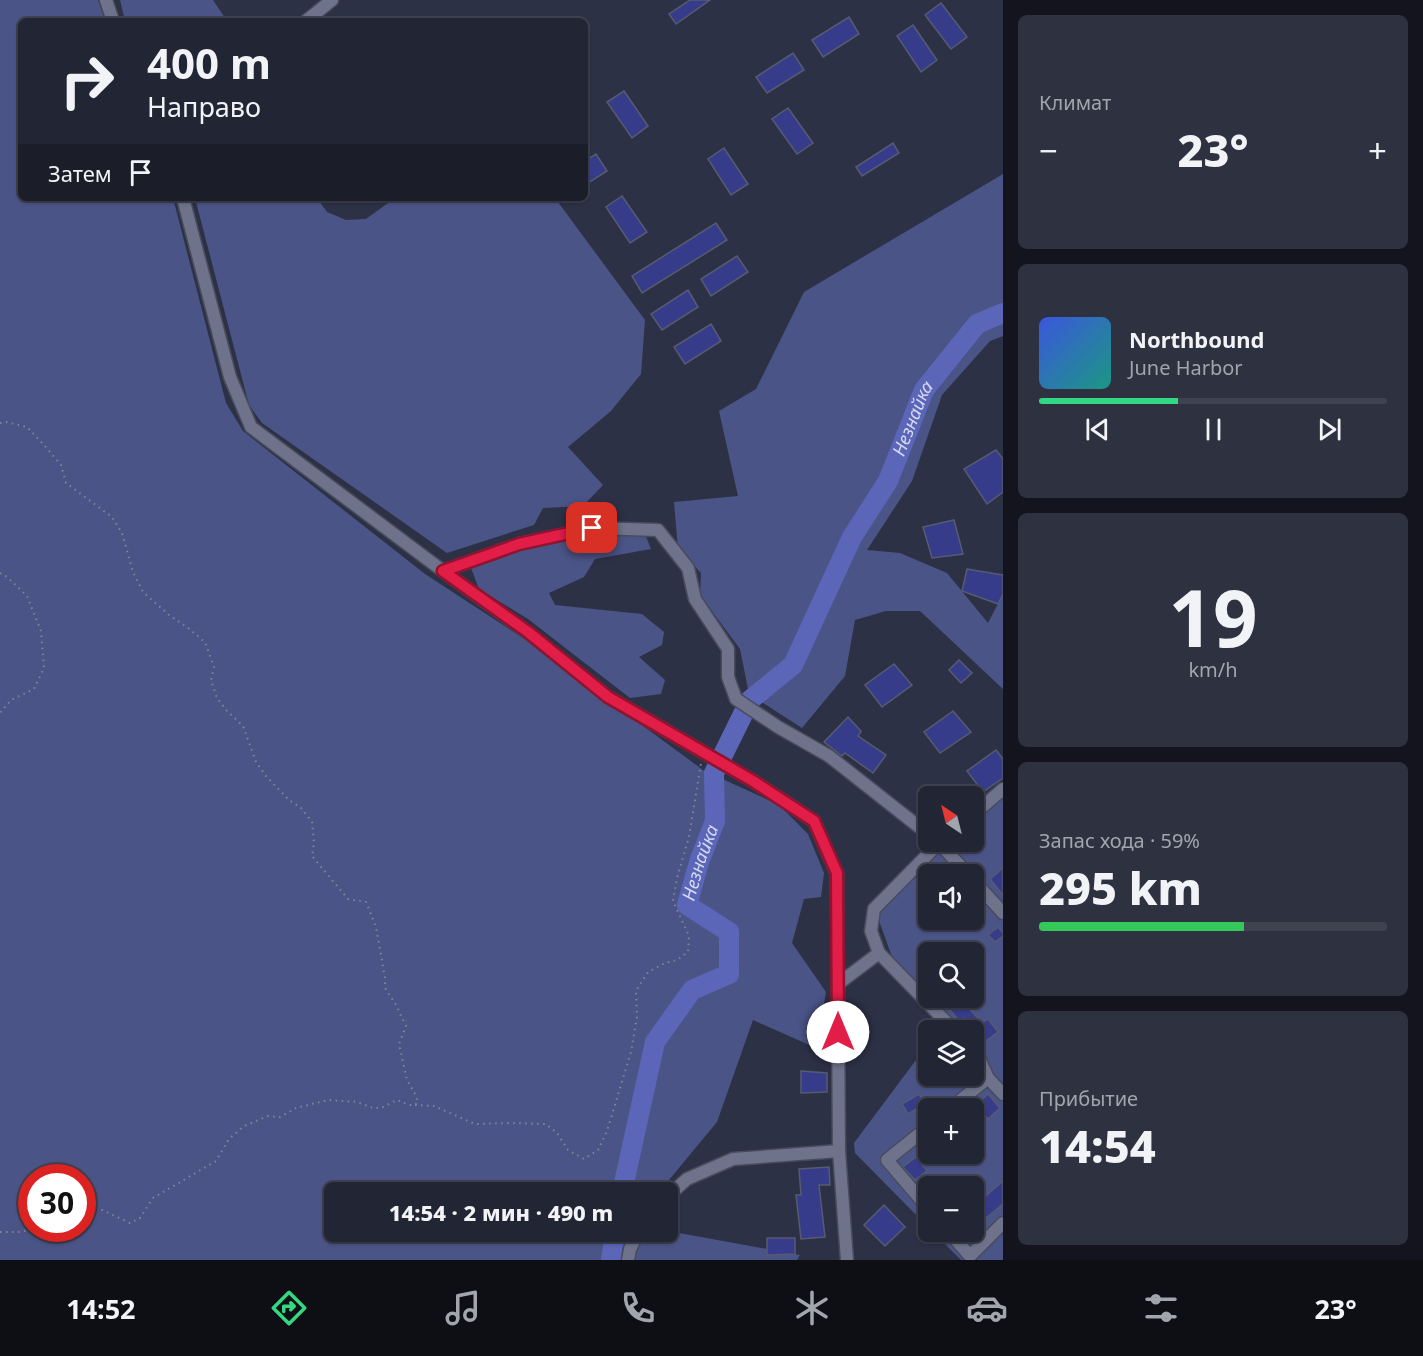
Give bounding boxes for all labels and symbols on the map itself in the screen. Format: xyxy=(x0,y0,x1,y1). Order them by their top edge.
water label: Незнайка xyxy=(886,375,938,459)
pin xyxy=(566,502,617,553)
north arrow xyxy=(918,786,984,852)
water label: Незнайка xyxy=(676,821,723,903)
position arrow xyxy=(806,1000,870,1064)
speed limit sign: 30 xyxy=(18,1164,96,1242)

